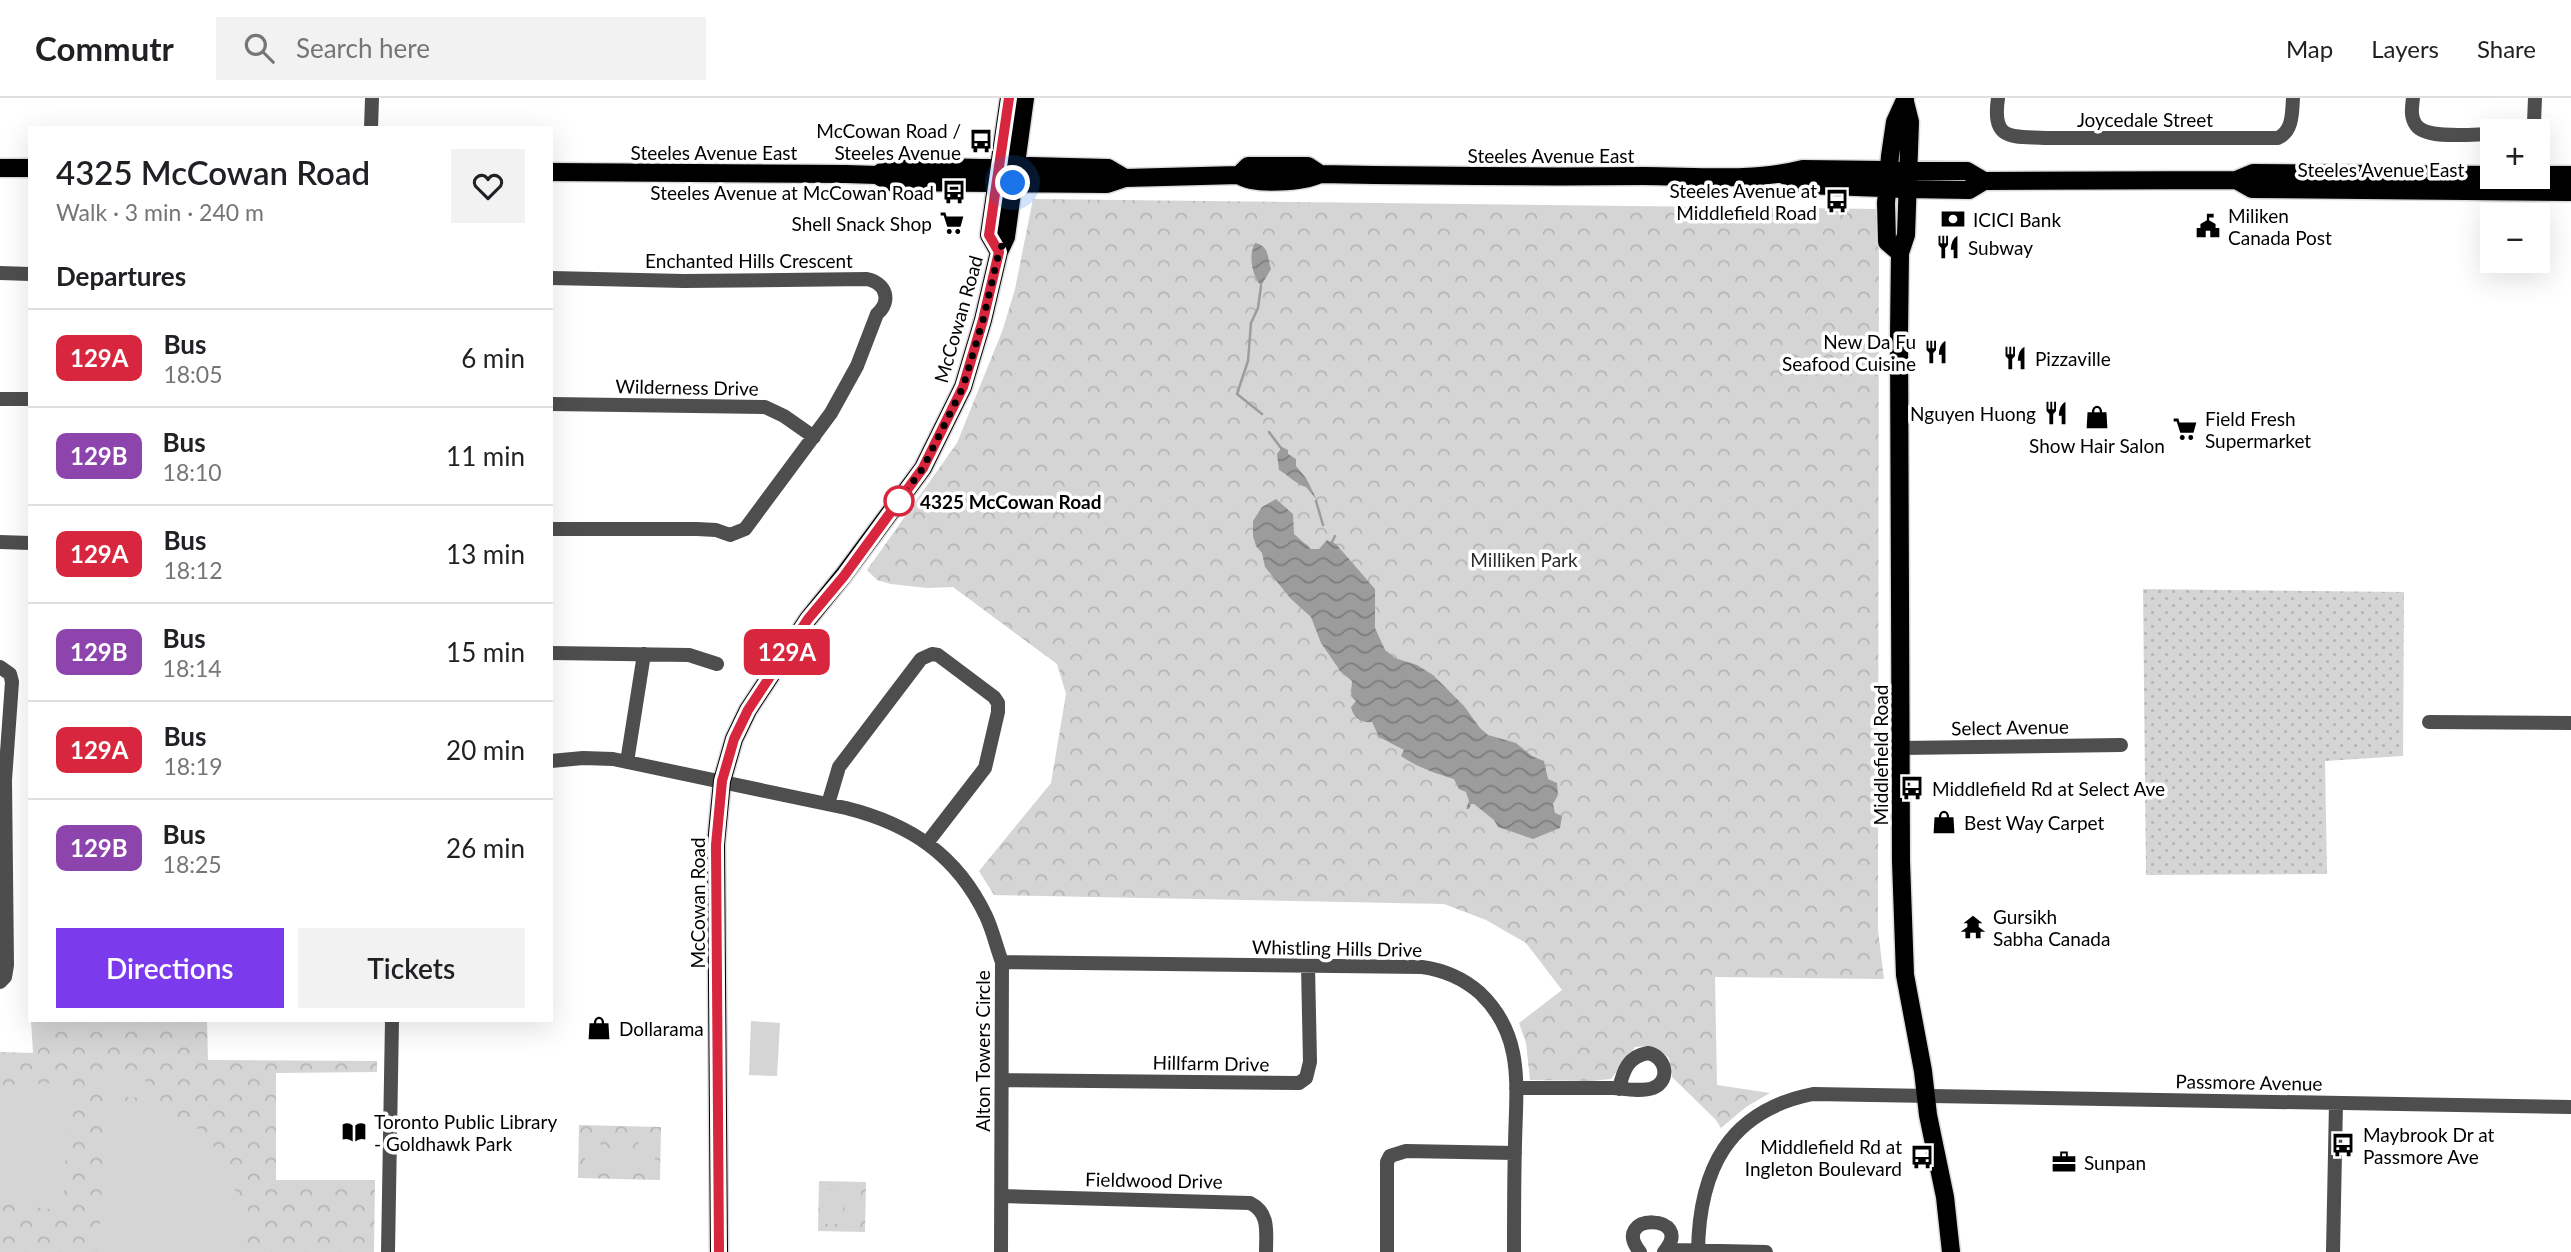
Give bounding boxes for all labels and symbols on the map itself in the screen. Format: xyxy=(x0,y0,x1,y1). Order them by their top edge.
street label: Joycedale Street xyxy=(2077,108,2213,131)
place label: McCowan Road / Steeles Avenue xyxy=(816,119,961,164)
bus stop icon: McCowan Road / Steeles Avenue xyxy=(967,127,995,155)
street label: Steeles Avenue East xyxy=(631,141,798,164)
street label: Steeles Avenue East xyxy=(1468,144,1635,167)
street label: Steeles Avenue East xyxy=(2298,158,2465,181)
your location xyxy=(995,165,1030,200)
bus stop icon: Steeles Avenue at McCowan Road xyxy=(940,178,968,206)
place label: Steeles Avenue at Middlefield Road xyxy=(1669,179,1817,224)
place label: Steeles Avenue at McCowan Road xyxy=(650,181,934,204)
bus stop icon: Steeles Avenue at Middlefield Road xyxy=(1823,187,1851,215)
place label: Miliken Canada Post xyxy=(2228,204,2332,249)
bank icon: ICICI Bank xyxy=(1939,205,1967,233)
place label: ICICI Bank xyxy=(1973,208,2061,231)
supermarket icon: Shell Snack Shop xyxy=(938,209,966,237)
place label: Shell Snack Shop xyxy=(791,212,932,235)
public building icon: Miliken Canada Post xyxy=(2194,212,2222,240)
restaurant icon: Subway xyxy=(1934,233,1962,261)
place label: Subway xyxy=(1968,236,2033,259)
street label: Enchanted Hills Crescent xyxy=(645,249,853,272)
street label: McCowan Road xyxy=(929,253,987,385)
place label: New Da Fu Seafood Cuisine xyxy=(1782,330,1916,375)
restaurant icon: New Da Fu Seafood Cuisine xyxy=(1922,338,1950,366)
restaurant icon: Pizzaville xyxy=(2001,344,2029,372)
place label: Pizzaville xyxy=(2035,347,2111,370)
street label: Wilderness Drive xyxy=(615,374,759,400)
restaurant icon: Nguyen Huong xyxy=(2042,399,2070,427)
place label: Nguyen Huong xyxy=(1910,402,2036,425)
shop icon: Show Hair Salon xyxy=(2083,403,2111,431)
place label: Field Fresh Supermarket xyxy=(2205,407,2311,452)
supermarket icon: Field Fresh Supermarket xyxy=(2171,415,2199,443)
place label: Show Hair Salon xyxy=(2029,434,2165,457)
marker: 4325 McCowan Road xyxy=(884,486,914,516)
place label: 4325 McCowan Road xyxy=(920,490,1102,513)
park label: Milliken Park xyxy=(1470,548,1578,571)
line badge: 129A xyxy=(738,629,836,675)
street label: Middlefield Road xyxy=(1869,685,1892,825)
street label: Select Avenue xyxy=(1951,714,2069,740)
bus stop icon: Middlefield Rd at Select Ave xyxy=(1898,774,1926,802)
place label: Middlefield Rd at Select Ave xyxy=(1932,777,2165,800)
shop icon: Best Way Carpet xyxy=(1930,808,1958,836)
place label: Best Way Carpet xyxy=(1964,811,2104,834)
street label: McCowan Road xyxy=(686,837,709,969)
place label: Gursikh Sabha Canada xyxy=(1993,905,2110,950)
temple icon: Gursikh Sabha Canada xyxy=(1959,913,1987,941)
street label: Whistling Hills Drive xyxy=(1252,935,1422,961)
street label: Alton Towers Circle xyxy=(971,970,994,1132)
shop icon: Dollarama xyxy=(585,1014,613,1042)
place label: Dollarama xyxy=(619,1017,704,1040)
street label: Hillfarm Drive xyxy=(1152,1050,1270,1076)
street label: Passmore Avenue xyxy=(2175,1069,2323,1095)
place label: Toronto Public Library - Goldhawk Park xyxy=(374,1110,557,1155)
library icon: Toronto Public Library - Goldhawk Park xyxy=(340,1118,368,1146)
place label: Maybrook Dr at Passmore Ave xyxy=(2363,1123,2495,1168)
bus stop icon: Maybrook Dr at Passmore Ave xyxy=(2329,1131,2357,1159)
place label: Middlefield Rd at Ingleton Boulevard xyxy=(1745,1135,1902,1180)
bus stop icon: Middlefield Rd at Ingleton Boulevard xyxy=(1908,1143,1936,1171)
office icon: Sunpan xyxy=(2050,1148,2078,1176)
place label: Sunpan xyxy=(2084,1151,2146,1174)
street label: Fieldwood Drive xyxy=(1085,1167,1223,1193)

